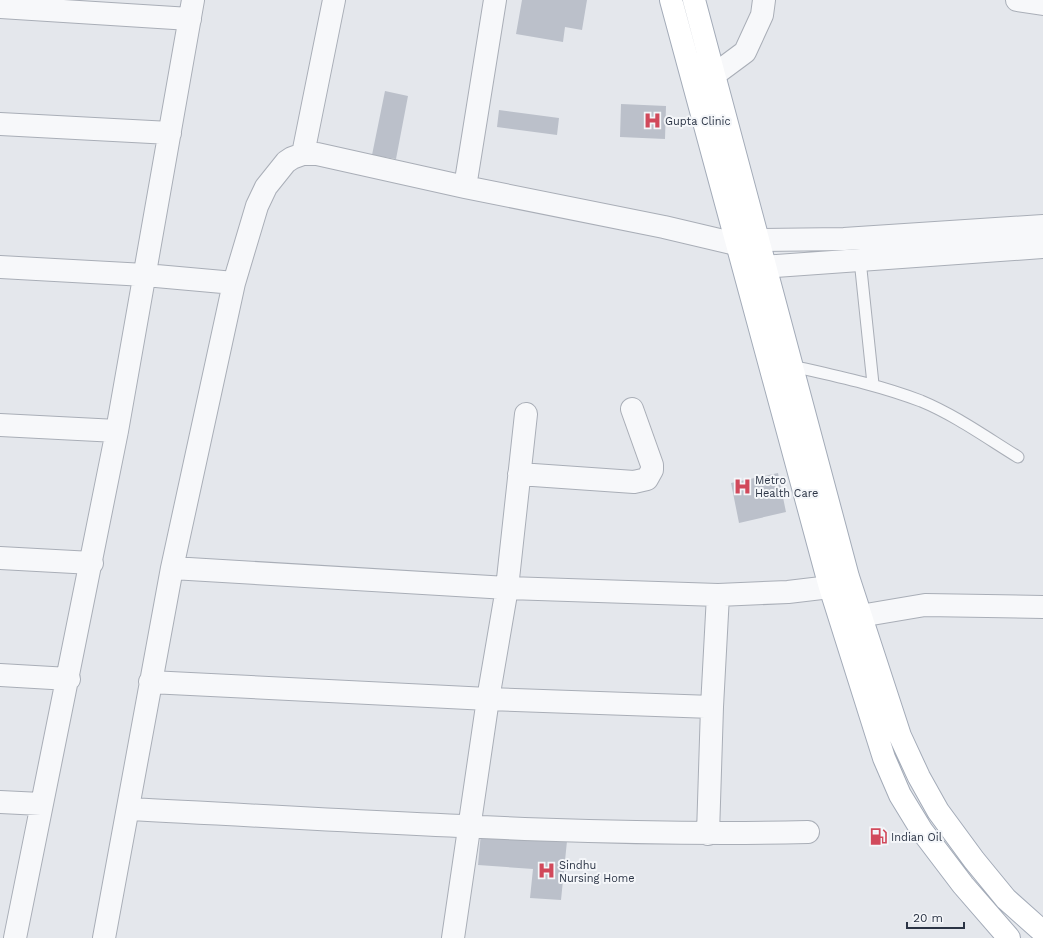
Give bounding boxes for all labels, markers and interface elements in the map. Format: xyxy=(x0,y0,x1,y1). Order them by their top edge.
hospital icon: Gupta Clinic xyxy=(642,111,662,131)
place label: Gupta Clinic xyxy=(665,115,731,128)
place label: Metro Health Care xyxy=(755,474,818,500)
hospital icon: Metro Health Care xyxy=(732,476,752,496)
fuel station icon: Indian Oil xyxy=(868,827,888,847)
place label: Indian Oil xyxy=(891,831,943,844)
place label: Sindhu Nursing Home xyxy=(559,859,635,885)
hospital icon: Sindhu Nursing Home xyxy=(536,861,556,881)
scale bar xyxy=(907,904,964,930)
text: 20 m xyxy=(913,911,943,925)

